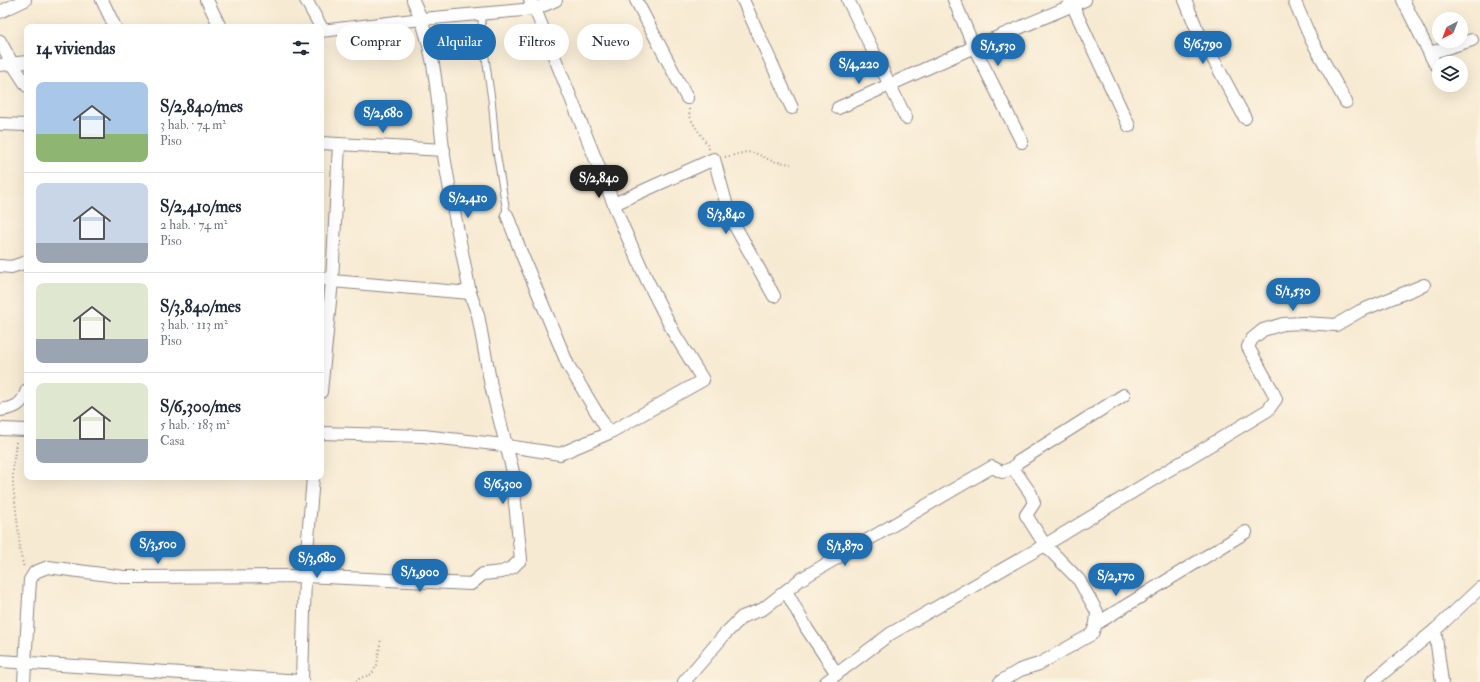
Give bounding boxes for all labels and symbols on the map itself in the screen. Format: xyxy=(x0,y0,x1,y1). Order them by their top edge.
north arrow xyxy=(1432,12,1468,48)
pin: S/6,790 xyxy=(1166,31,1240,65)
pin: S/1,530 xyxy=(961,33,1035,67)
pin: S/4,220 xyxy=(822,51,896,85)
pin: S/2,680 xyxy=(346,100,420,134)
pin: S/2,840 xyxy=(562,165,636,199)
pin: S/2,410 xyxy=(431,185,505,219)
pin: S/3,840 xyxy=(689,201,763,235)
pin: S/1,530 xyxy=(1256,278,1330,312)
pin: S/6,300 xyxy=(466,471,540,505)
pin: S/3,500 xyxy=(121,531,195,565)
pin: S/1,870 xyxy=(808,533,882,567)
pin: S/3,680 xyxy=(280,545,354,579)
pin: S/1,900 xyxy=(383,559,457,593)
pin: S/2,170 xyxy=(1079,563,1153,597)

